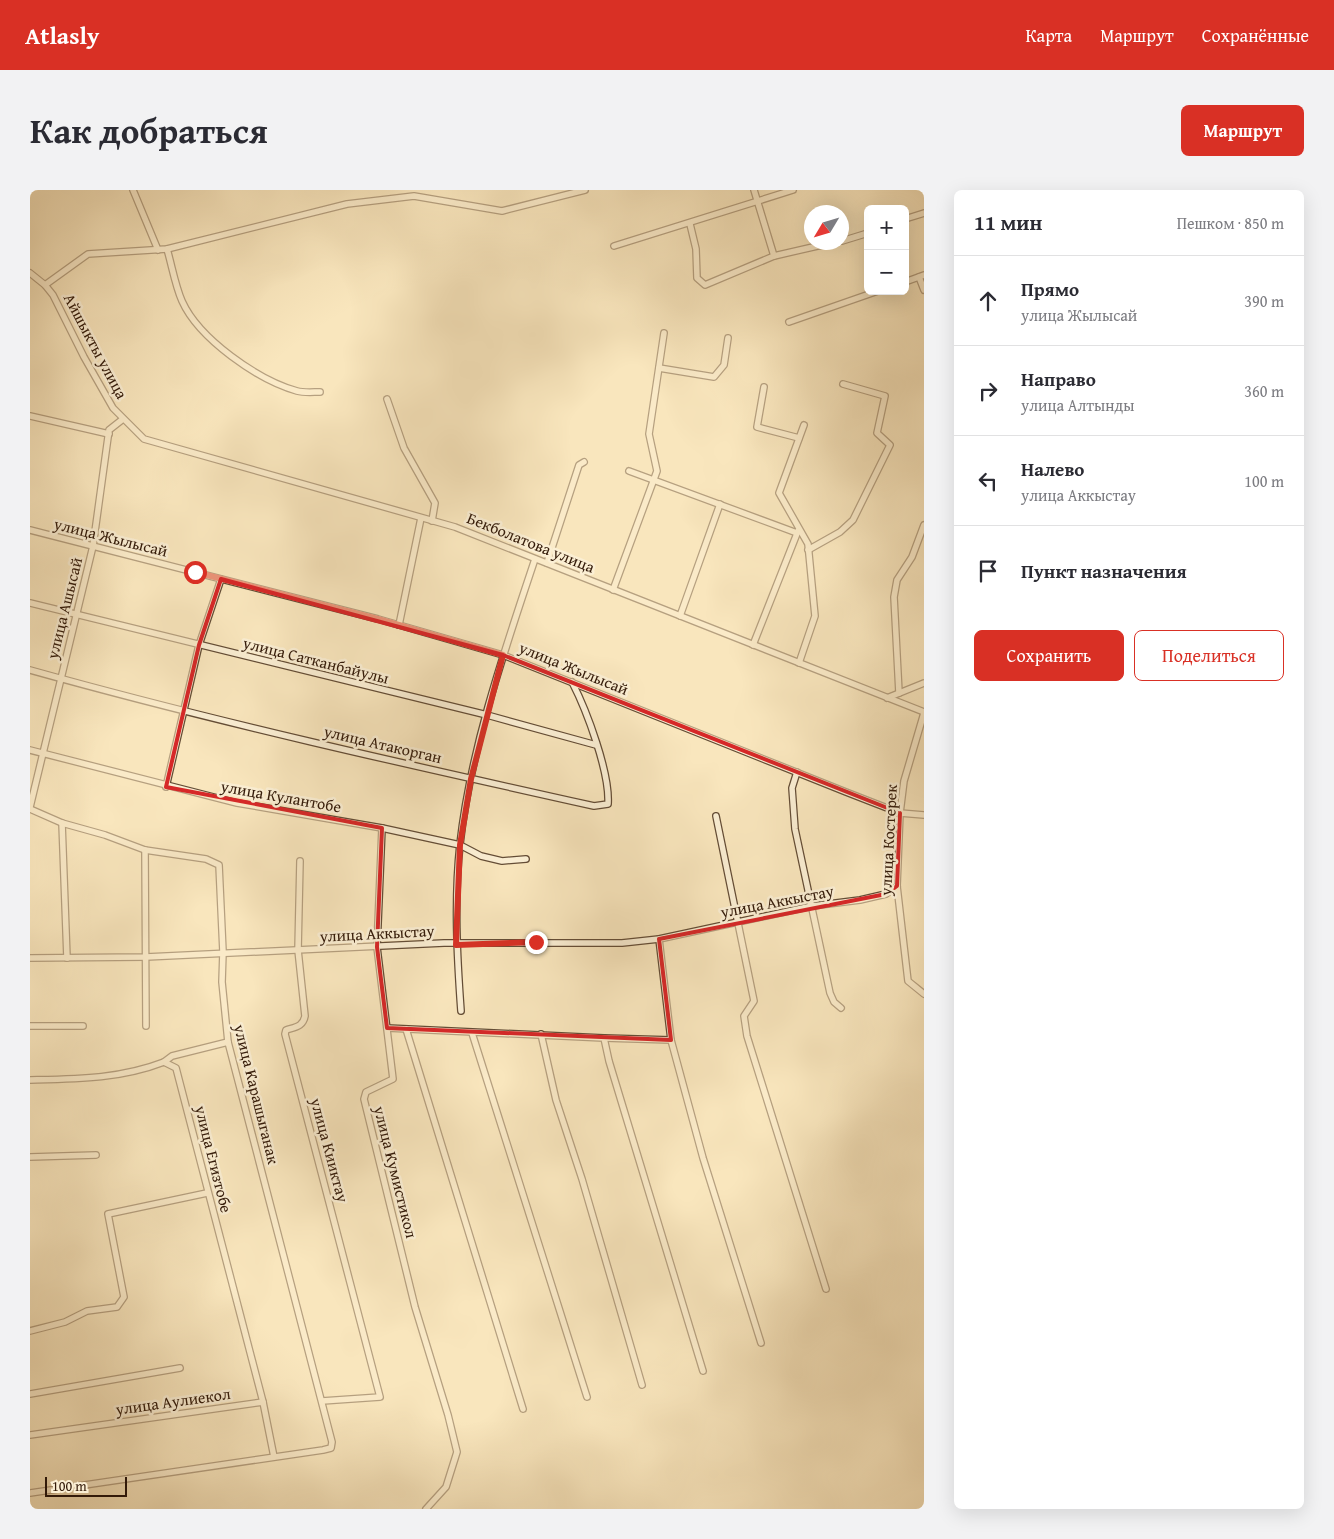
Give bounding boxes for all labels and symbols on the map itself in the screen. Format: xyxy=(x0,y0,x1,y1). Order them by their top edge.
north arrow xyxy=(804,205,849,250)
street label: Айшыкты улица xyxy=(58,289,134,403)
street label: Бекболатова улица xyxy=(464,505,599,579)
street label: улица Жылысай xyxy=(51,511,171,563)
street label: улица Ашысай xyxy=(40,554,88,662)
route start xyxy=(184,561,207,584)
street label: улица Сатканбайулы xyxy=(240,630,391,690)
street label: улица Жылысай xyxy=(515,635,633,701)
street label: улица Атакорган xyxy=(321,719,444,769)
street label: улица Кулантобе xyxy=(218,773,343,818)
street label: улица Костерек xyxy=(873,783,903,897)
street label: улица Аккыстау xyxy=(717,878,836,924)
street label: улица Аккыстау xyxy=(318,918,435,948)
route end xyxy=(525,931,548,954)
street label: улица Карашыганак xyxy=(228,1021,286,1167)
street label: улица Кииктау xyxy=(304,1094,355,1205)
street label: улица Егизтобе xyxy=(189,1102,239,1215)
street label: улица Кумистикол xyxy=(368,1102,424,1241)
street label: улица Аулиекол xyxy=(113,1381,232,1421)
scale bar xyxy=(45,1474,128,1497)

